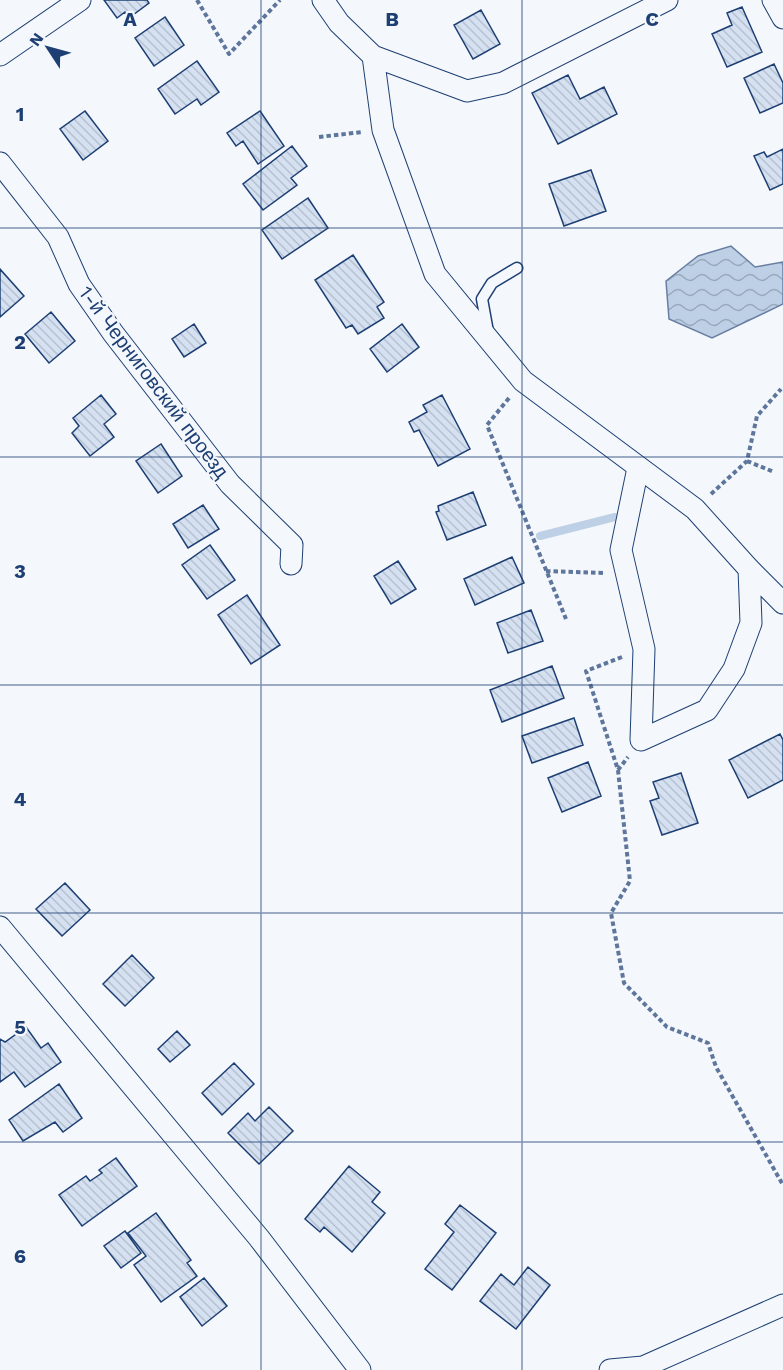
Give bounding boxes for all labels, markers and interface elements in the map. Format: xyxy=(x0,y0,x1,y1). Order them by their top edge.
text: A xyxy=(123,7,137,31)
text: B xyxy=(385,7,399,31)
text: C xyxy=(645,7,659,31)
north arrow xyxy=(18,18,78,78)
text: N xyxy=(25,29,47,50)
text: 1 xyxy=(16,102,24,126)
street label: 1-й Черниговский проезд xyxy=(74,281,234,483)
text: 2 xyxy=(14,330,26,354)
text: 3 xyxy=(14,559,26,583)
text: 4 xyxy=(14,787,27,811)
text: 5 xyxy=(14,1015,26,1039)
text: 6 xyxy=(14,1244,26,1268)

